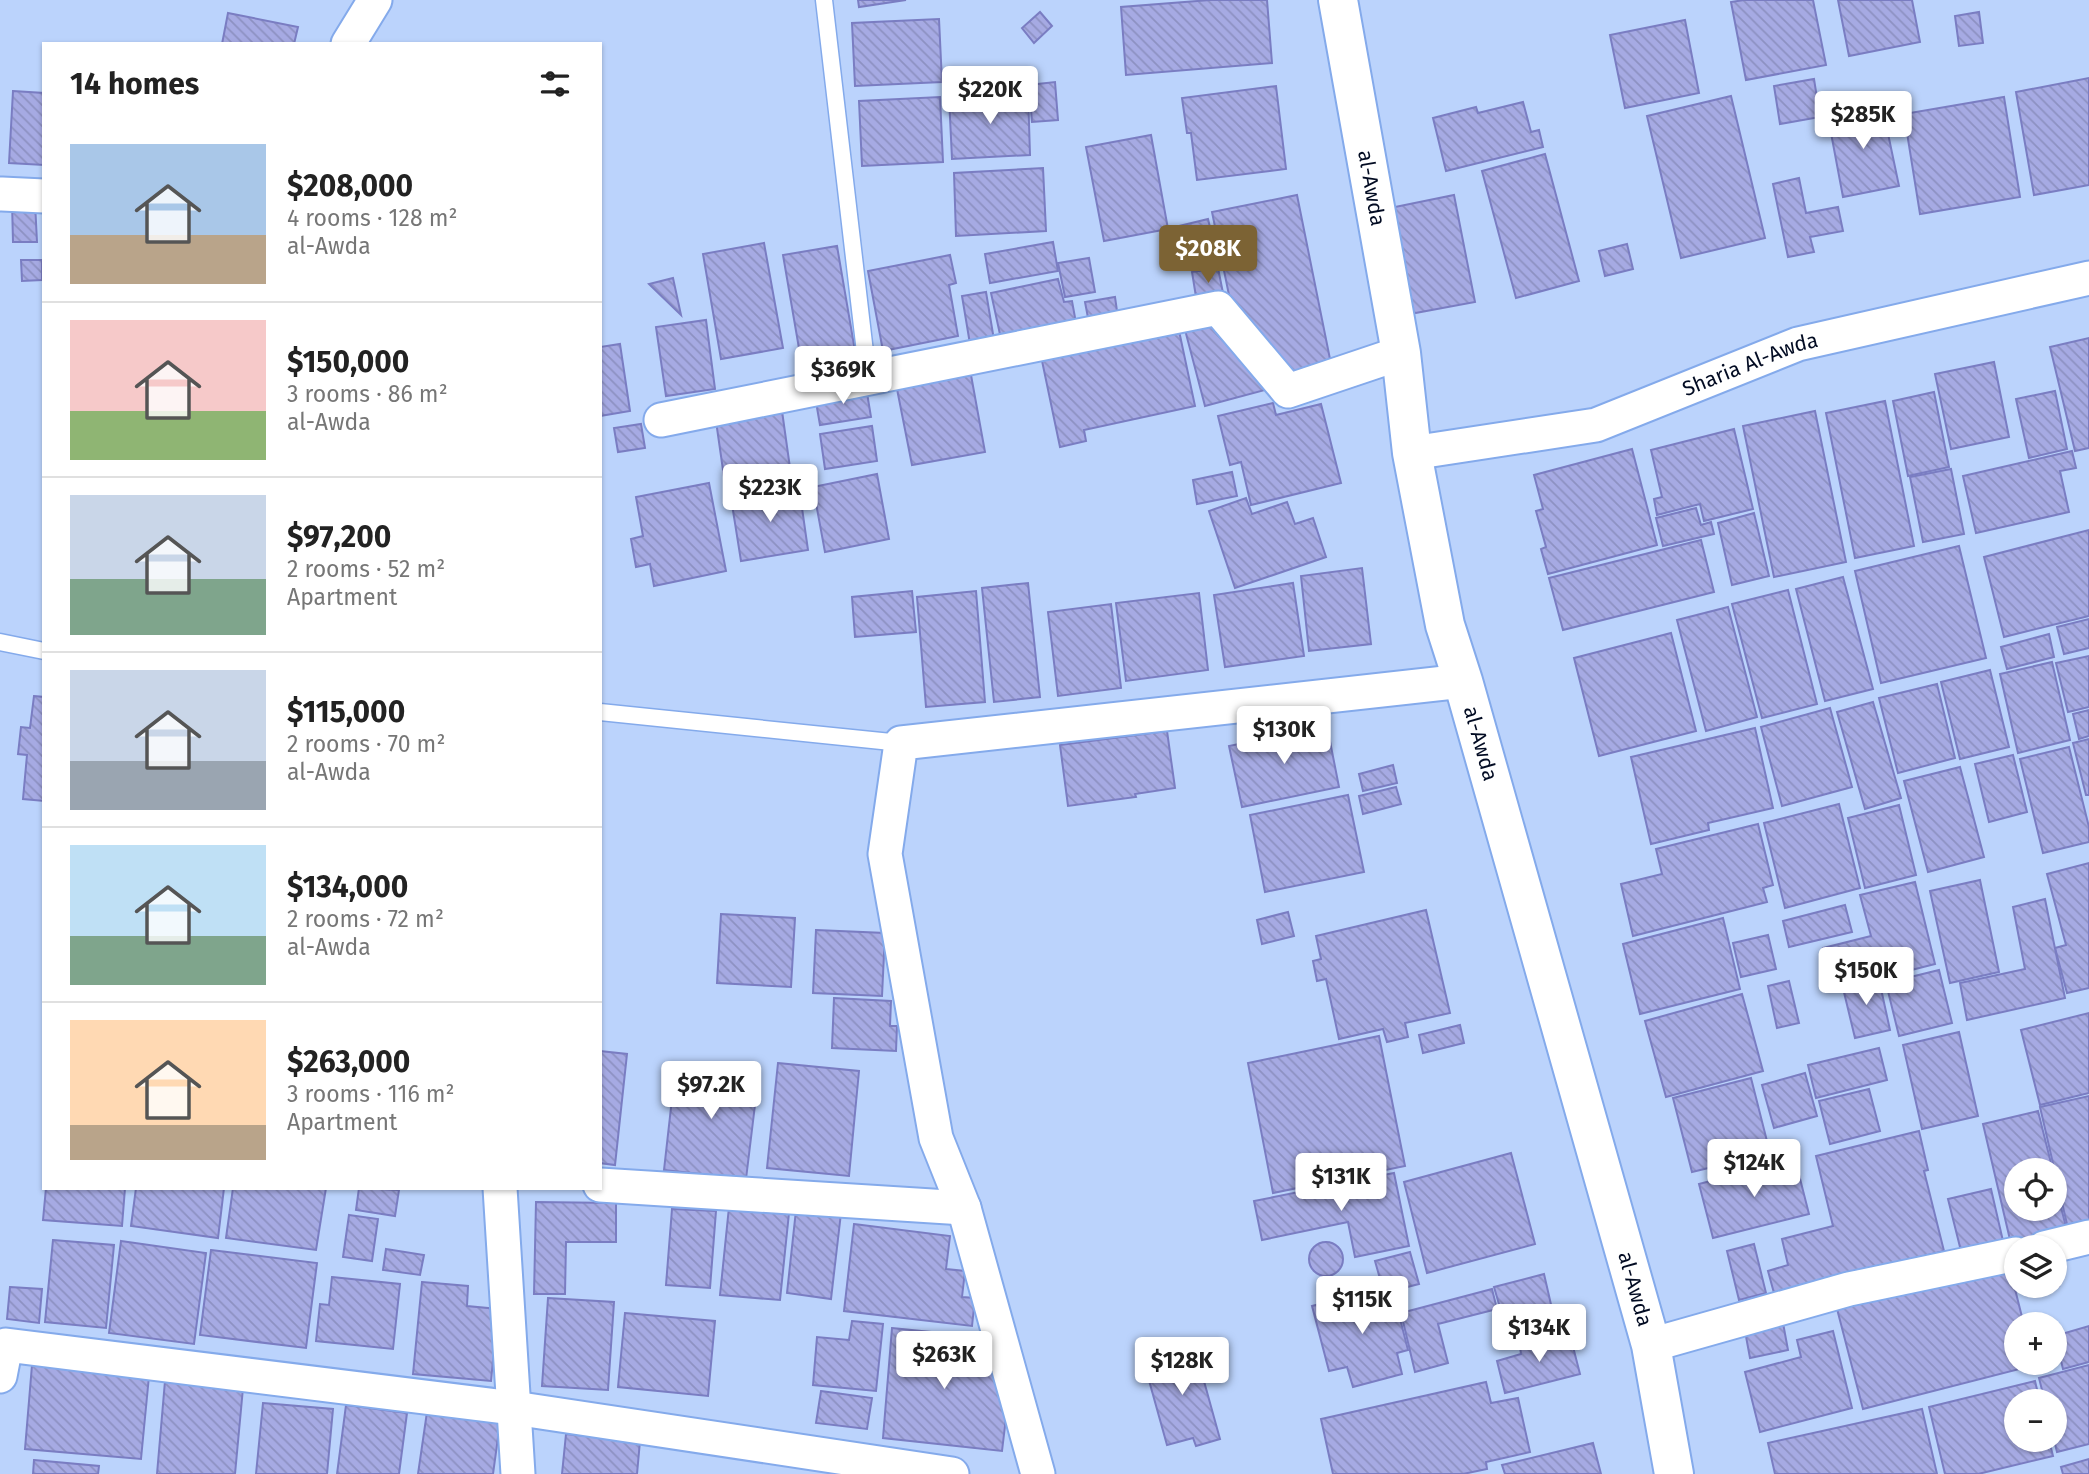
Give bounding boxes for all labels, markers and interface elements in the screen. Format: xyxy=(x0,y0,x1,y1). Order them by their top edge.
icon: filters xyxy=(536,65,574,103)
text: 14 homes xyxy=(70,66,199,102)
pin: $220K xyxy=(941,66,1039,126)
text: $220K xyxy=(958,75,1022,103)
pin: $285K xyxy=(1814,92,1912,151)
text: $285K xyxy=(1831,100,1895,128)
street label: al-Awda xyxy=(1352,148,1391,228)
text: $208,000 xyxy=(287,168,413,204)
icon: home xyxy=(126,172,210,256)
text: 4 rooms · 128 m² xyxy=(287,204,457,232)
pin: $208K xyxy=(1159,226,1257,285)
text: al-Awda xyxy=(287,232,371,260)
text: $208K xyxy=(1175,234,1241,262)
street label: Sharia Al-Awda xyxy=(1678,327,1820,402)
text: $150,000 xyxy=(287,344,409,380)
pin: $369K xyxy=(794,346,892,406)
icon: home xyxy=(126,348,210,432)
text: $369K xyxy=(811,355,875,383)
text: 3 rooms · 86 m² xyxy=(287,380,448,408)
text: al-Awda xyxy=(287,408,371,436)
pin: $223K xyxy=(721,464,819,524)
text: $223K xyxy=(739,473,801,501)
text: $97,200 xyxy=(287,519,391,555)
icon: home xyxy=(126,523,210,607)
text: 2 rooms · 52 m² xyxy=(287,555,445,583)
text: Apartment xyxy=(287,583,397,611)
text: $115,000 xyxy=(287,694,405,730)
icon: home xyxy=(126,698,210,782)
street label: al-Awda xyxy=(1458,703,1504,784)
pin: $130K xyxy=(1235,706,1333,766)
text: $130K xyxy=(1253,715,1315,743)
text: 2 rooms · 70 m² xyxy=(287,730,445,758)
text: al-Awda xyxy=(287,758,371,786)
text: $134,000 xyxy=(287,869,408,905)
icon: home xyxy=(126,873,210,957)
text: 2 rooms · 72 m² xyxy=(287,905,444,933)
text: al-Awda xyxy=(287,933,371,961)
pin: $150K xyxy=(1817,948,1915,1007)
text: $150K xyxy=(1835,956,1897,984)
text: $263,000 xyxy=(287,1044,410,1080)
icon: home xyxy=(126,1048,210,1132)
pin: $97.2K xyxy=(654,1062,768,1121)
text: $97.2K xyxy=(677,1070,745,1098)
text: 3 rooms · 116 m² xyxy=(287,1080,455,1108)
text: Apartment xyxy=(287,1108,397,1136)
pin: $124K xyxy=(1705,1140,1803,1199)
text: $124K xyxy=(1723,1148,1785,1176)
pin: $131K xyxy=(1292,1154,1390,1213)
map controls xyxy=(2004,1158,2067,1452)
button: locate xyxy=(2004,1158,2067,1221)
text: $131K xyxy=(1311,1162,1371,1190)
button: layers xyxy=(2004,1235,2067,1298)
street label: al-Awda xyxy=(1612,1249,1658,1329)
pin: $115K xyxy=(1313,1276,1411,1336)
text: $115K xyxy=(1332,1285,1392,1313)
pin: $134K xyxy=(1490,1304,1588,1364)
button: + xyxy=(2004,1312,2067,1375)
text: $134K xyxy=(1508,1313,1570,1341)
pin: $263K xyxy=(895,1332,993,1391)
pin: $128K xyxy=(1133,1338,1231,1397)
text: $263K xyxy=(912,1340,976,1368)
text: $128K xyxy=(1151,1346,1213,1374)
button: − xyxy=(2004,1389,2067,1452)

